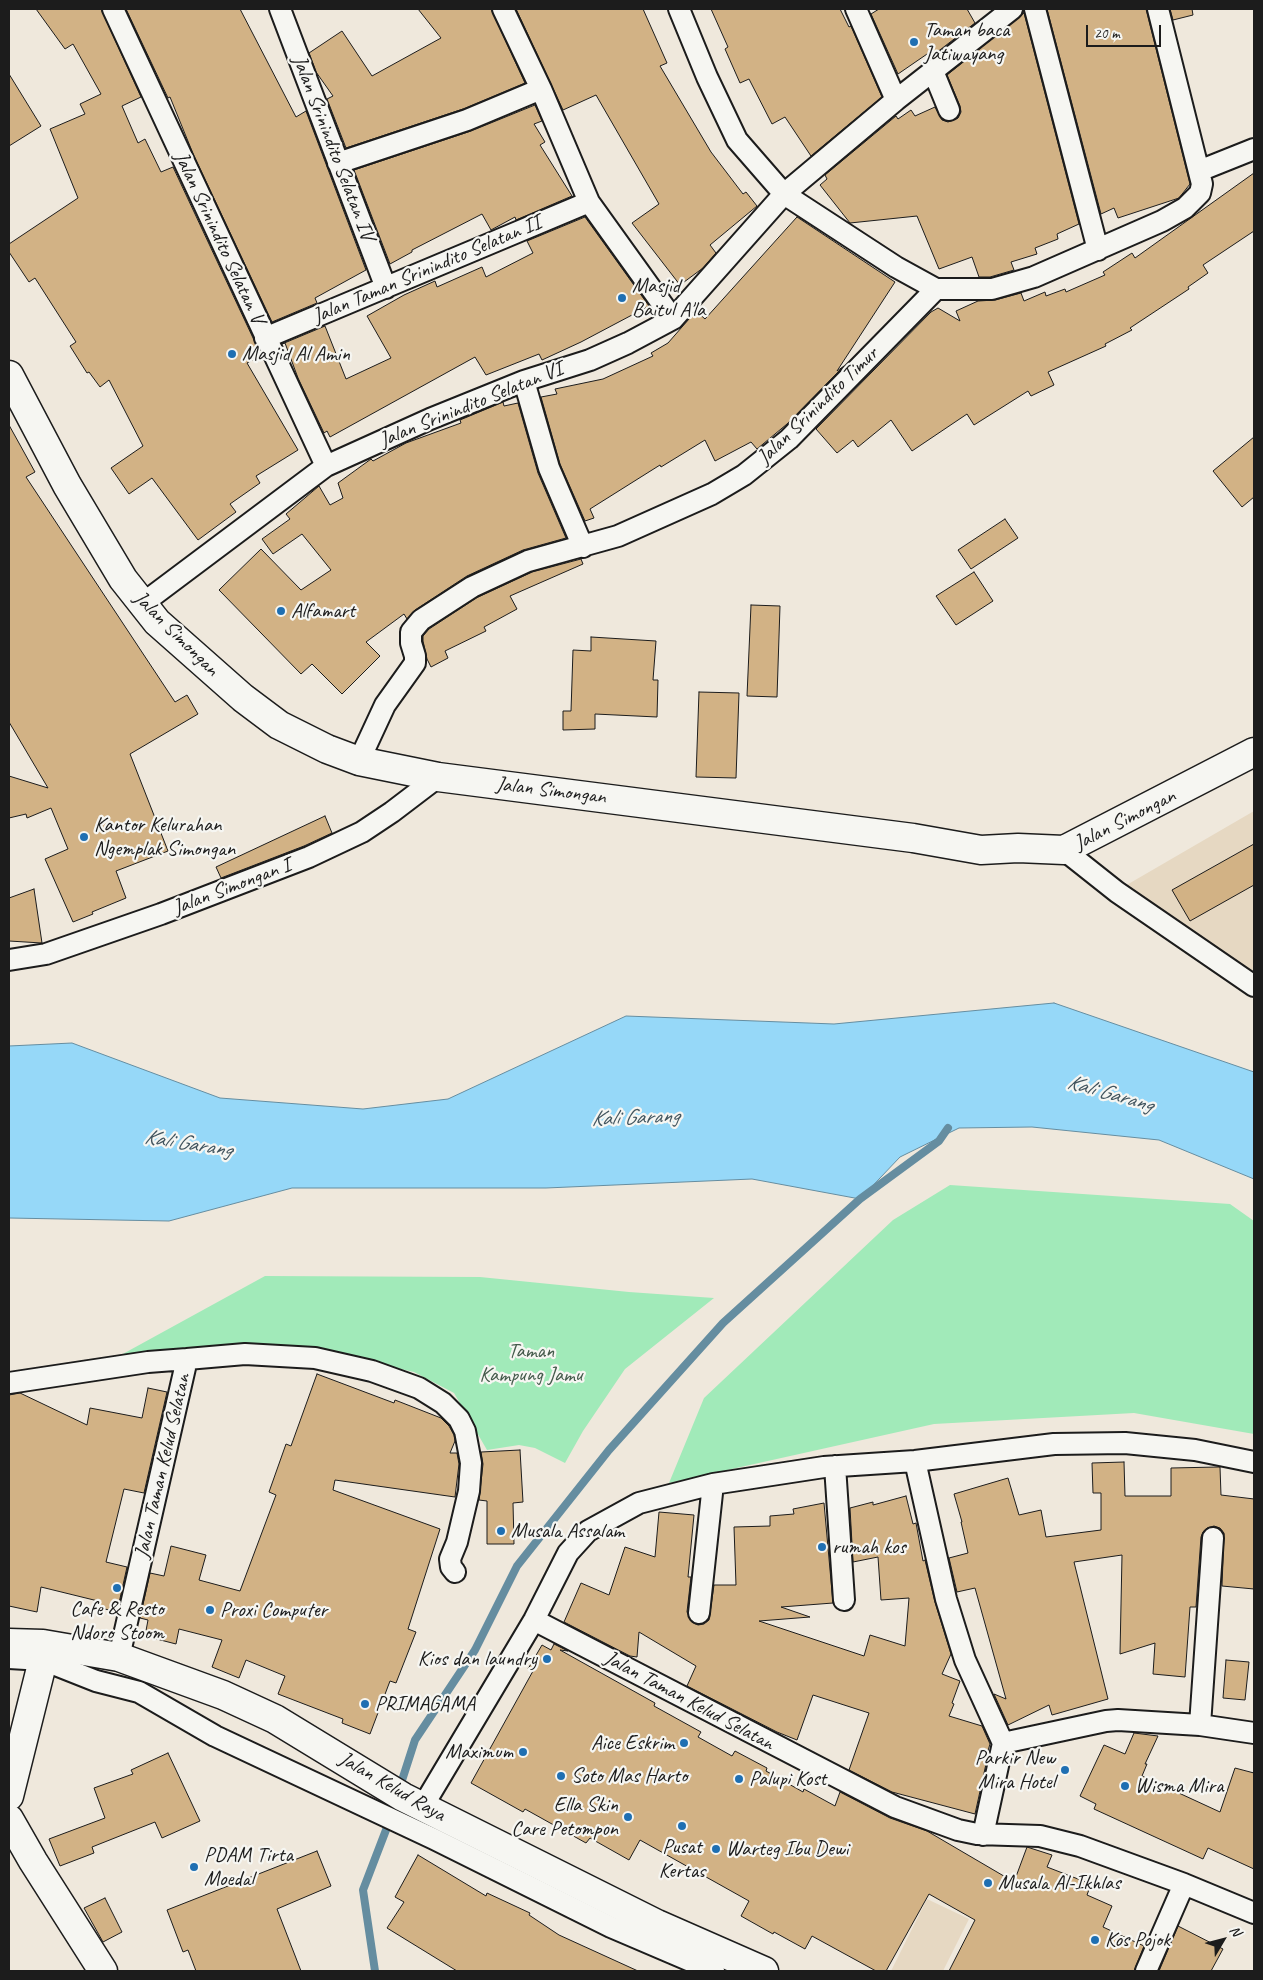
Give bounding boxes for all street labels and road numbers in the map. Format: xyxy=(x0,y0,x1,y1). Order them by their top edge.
street label: Jalan Srinindito Selatan IV xyxy=(286,52,380,244)
street label: Jalan Srinindito Selatan V xyxy=(168,148,270,328)
street label: Jalan Taman Srinindito Selatan II xyxy=(309,210,545,330)
street label: Jalan Srinindito Timur xyxy=(752,342,884,470)
street label: Jalan Srinindito Selatan VI xyxy=(376,357,566,453)
street label: Jalan Simongan xyxy=(128,586,224,682)
street label: Jalan Simongan xyxy=(495,772,607,810)
street label: Jalan Simongan xyxy=(1070,784,1180,856)
street label: Jalan Simongan I xyxy=(170,853,294,921)
street label: Jalan Taman Kelud Selatan xyxy=(130,1371,196,1561)
street label: Jalan Taman Kelud Selatan xyxy=(600,1646,778,1756)
street label: Jalan Kelud Raya xyxy=(334,1746,450,1828)

